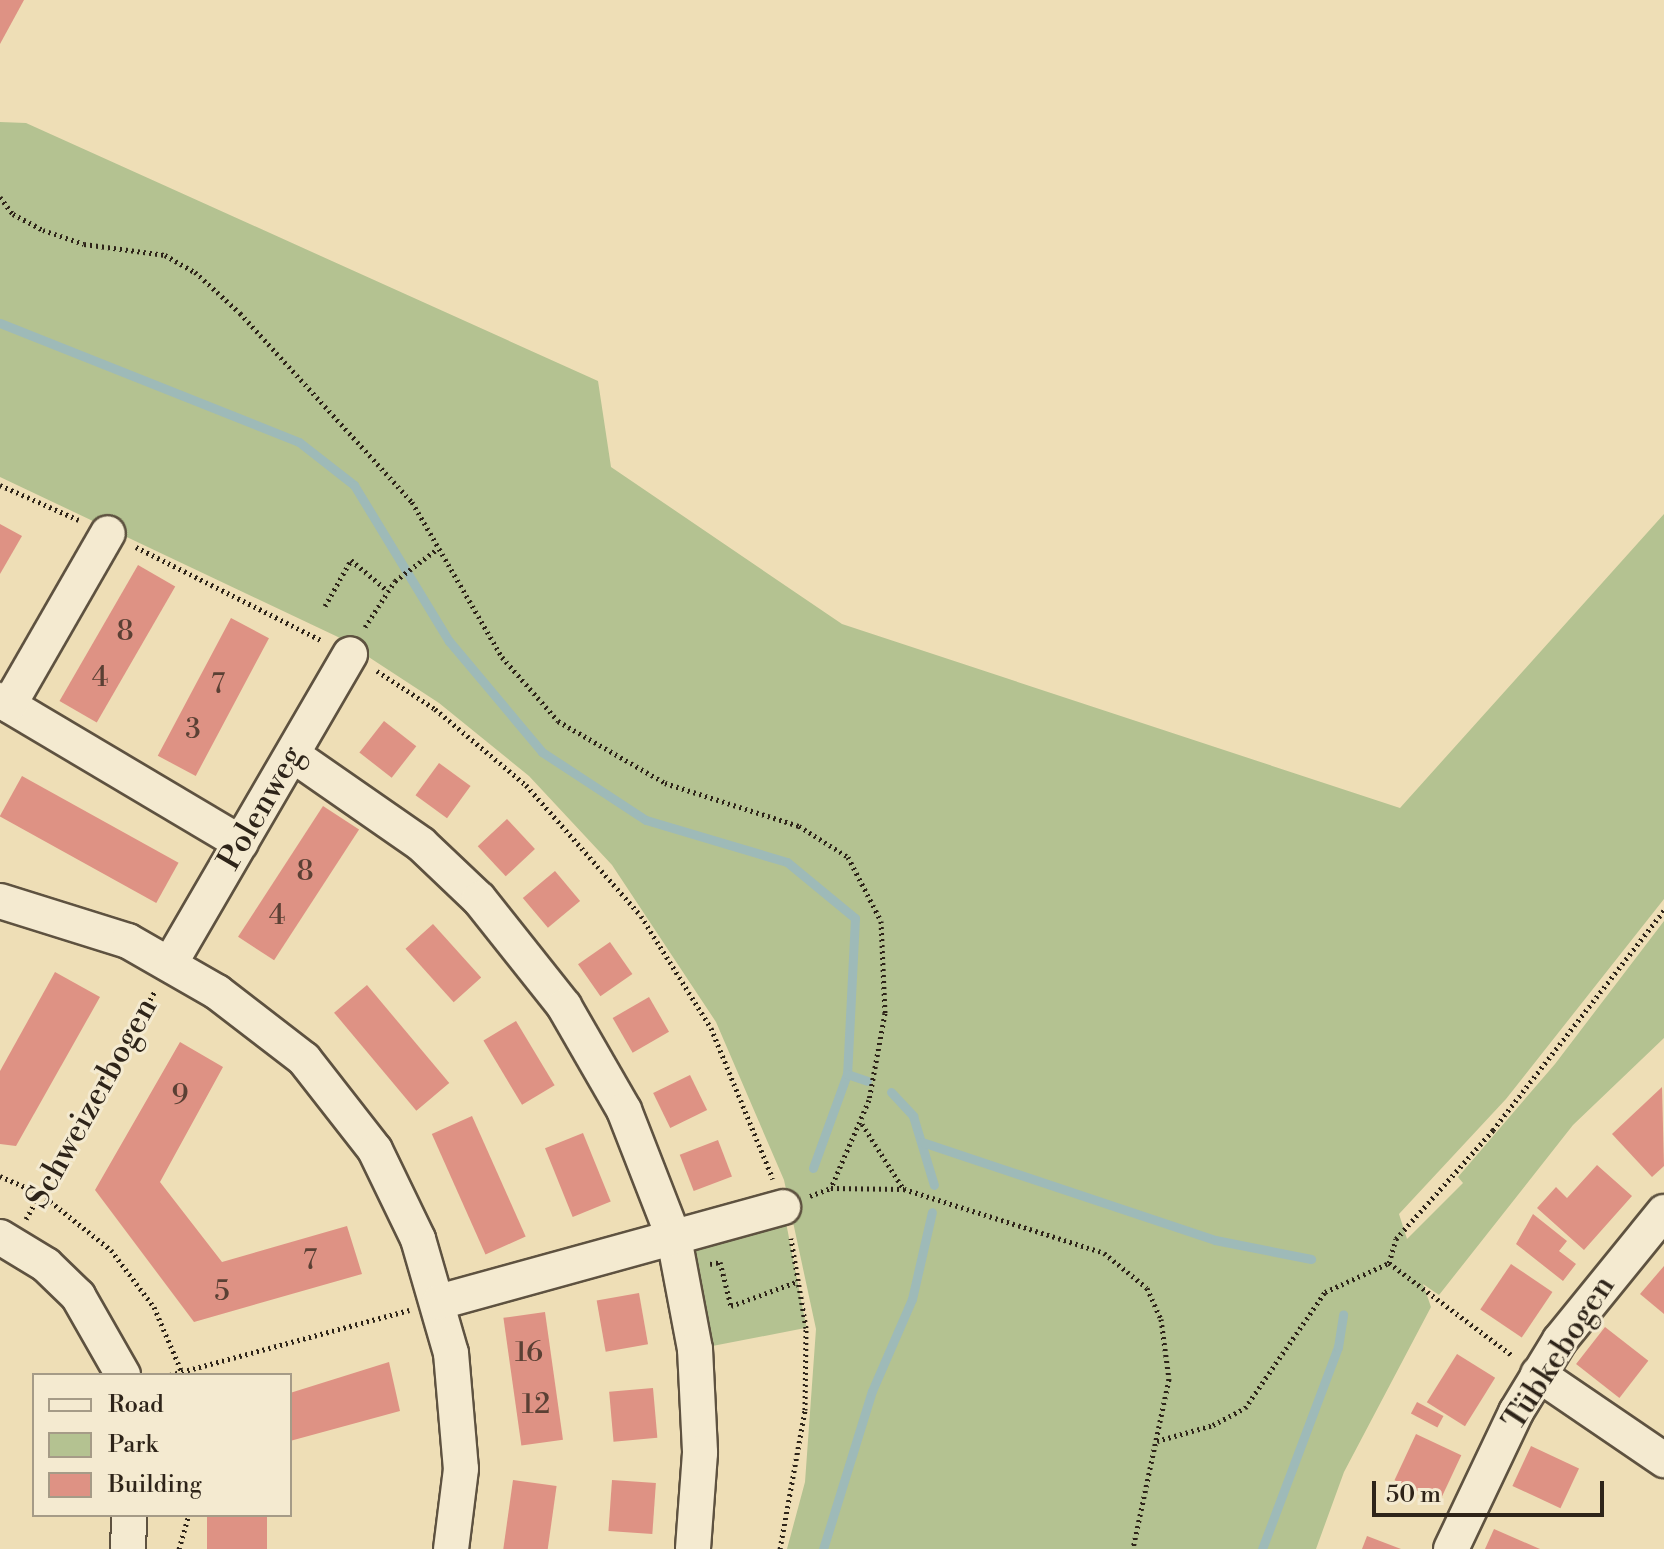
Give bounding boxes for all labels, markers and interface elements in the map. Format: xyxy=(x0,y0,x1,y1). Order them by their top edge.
house number: 8 xyxy=(116,615,134,649)
house number: 4 xyxy=(92,661,108,695)
house number: 7 xyxy=(211,668,225,702)
house number: 3 xyxy=(185,713,201,747)
street label: Polenweg xyxy=(210,739,312,877)
house number: 8 xyxy=(296,855,314,889)
house number: 4 xyxy=(269,899,285,933)
street label: Schweizerbogen xyxy=(18,991,166,1215)
house number: 9 xyxy=(172,1079,188,1113)
house number: 7 xyxy=(303,1244,317,1278)
street label: Tübkebogen xyxy=(1495,1268,1623,1438)
house number: 5 xyxy=(214,1275,230,1309)
house number: 16 xyxy=(515,1336,543,1370)
legend xyxy=(32,1373,292,1517)
house number: 12 xyxy=(522,1388,550,1422)
text: Road xyxy=(108,1390,164,1420)
text: Park xyxy=(108,1430,158,1460)
scale bar xyxy=(1376,1465,1608,1515)
text: Building xyxy=(108,1470,202,1500)
text: 50 m xyxy=(1386,1480,1441,1510)

